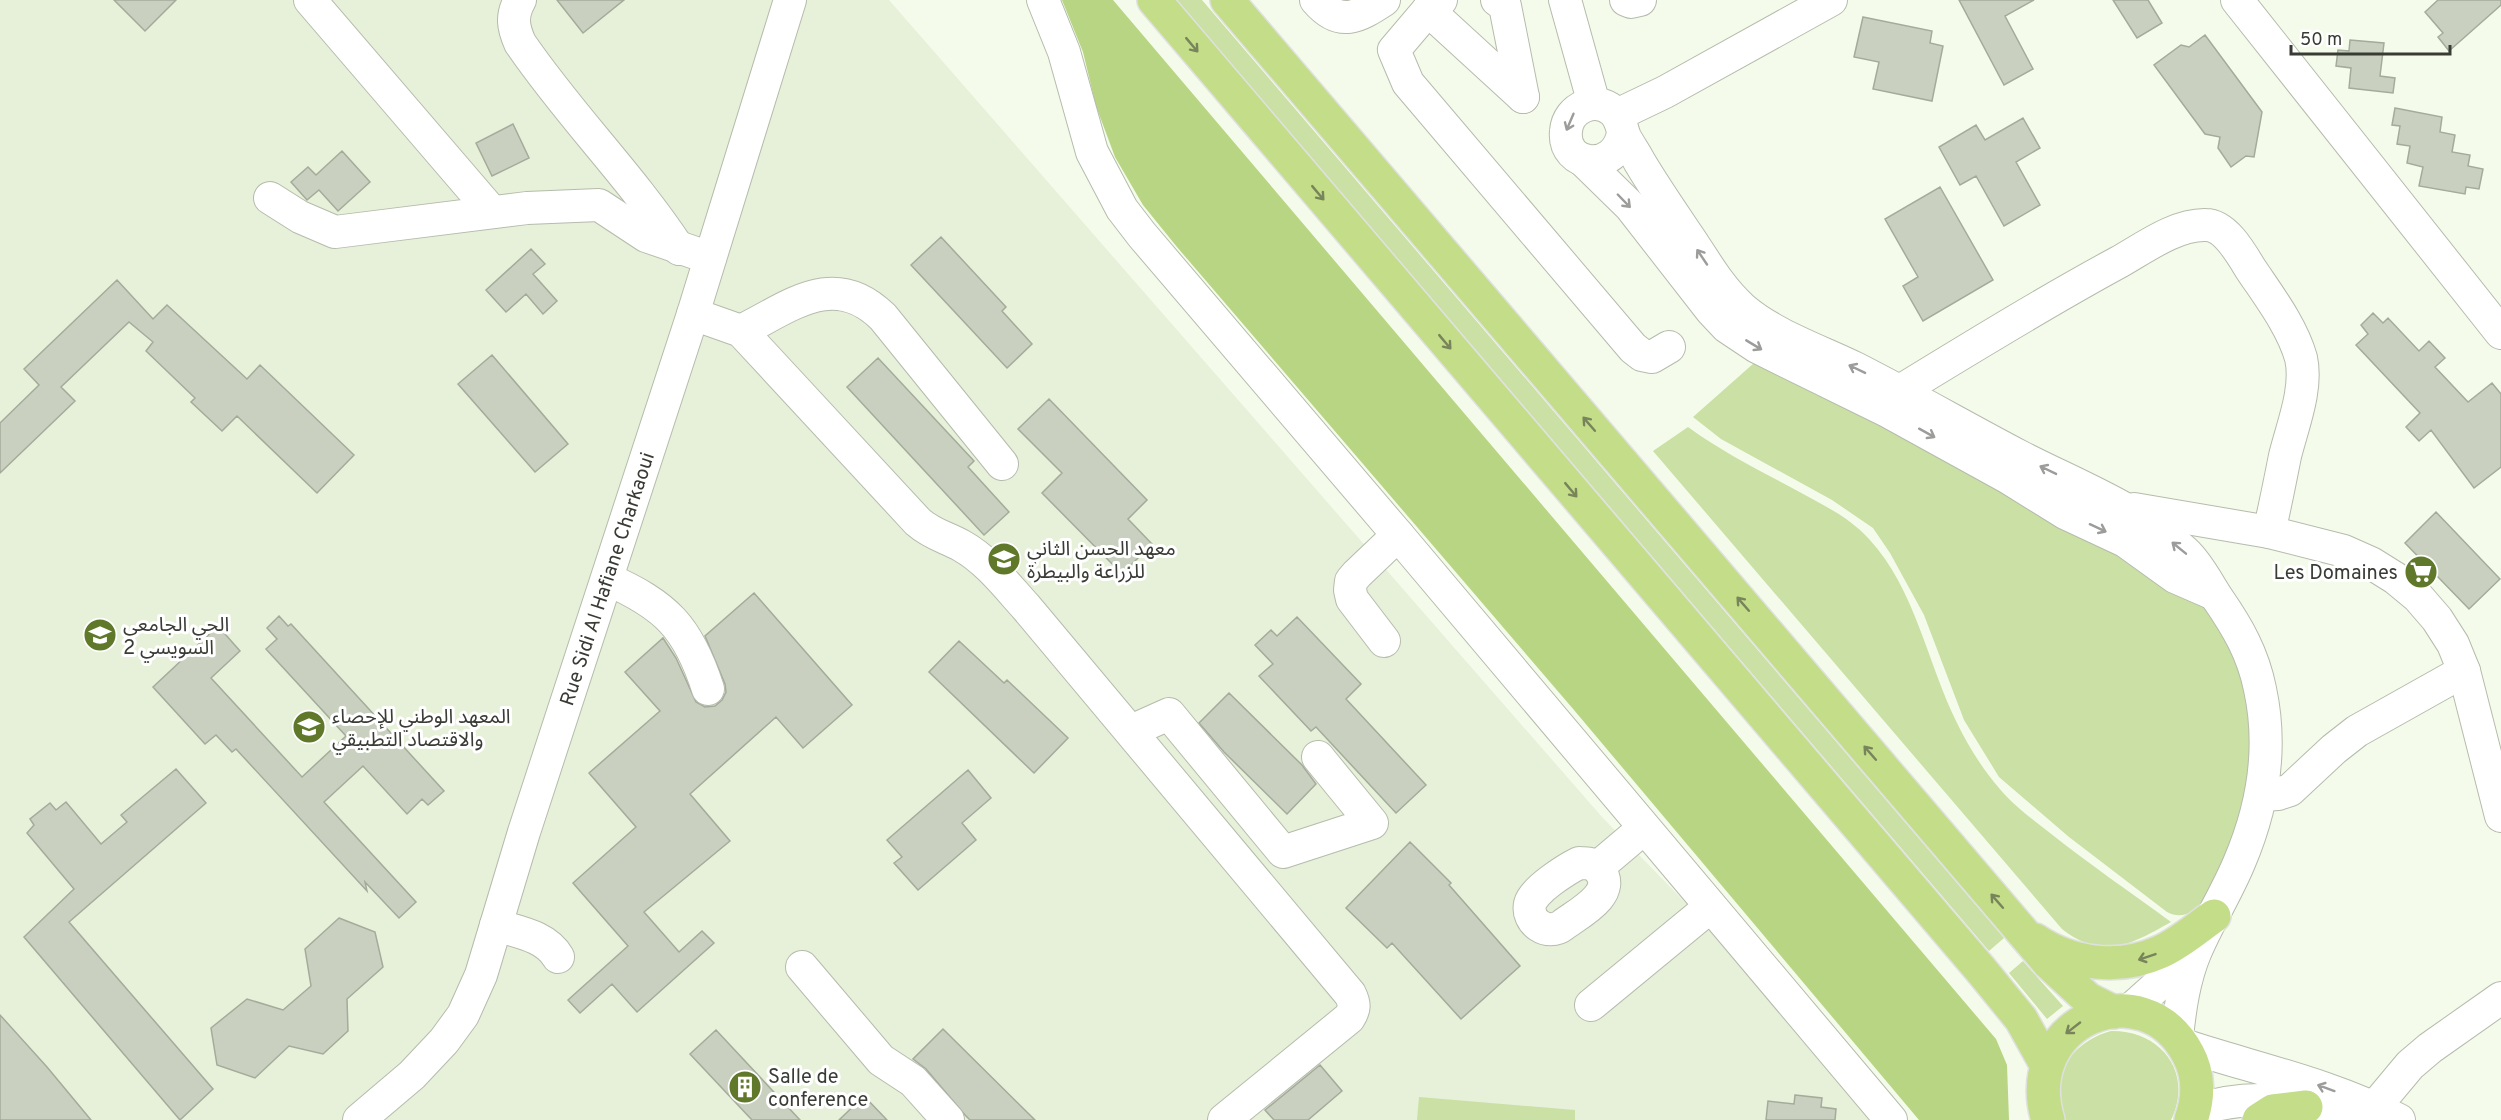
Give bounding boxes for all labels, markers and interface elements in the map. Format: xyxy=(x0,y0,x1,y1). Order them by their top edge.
scale bar xyxy=(2291,18,2450,56)
text: 50 m xyxy=(2300,29,2342,52)
one-way arrow xyxy=(1185,37,1199,52)
one-way arrow xyxy=(1563,113,1575,131)
one-way arrow xyxy=(1312,185,1325,201)
one-way arrow xyxy=(1617,193,1632,208)
one-way arrow xyxy=(1696,250,1708,266)
one-way arrow xyxy=(1438,334,1452,349)
one-way arrow xyxy=(1745,339,1762,351)
one-way arrow xyxy=(1848,363,1866,375)
one-way arrow xyxy=(1582,417,1596,432)
one-way arrow xyxy=(1918,428,1935,440)
street label: Rue Sidi Al Hafiane Charkaoui xyxy=(555,449,662,710)
one-way arrow xyxy=(2039,464,2057,476)
one-way arrow xyxy=(1565,482,1578,498)
one-way arrow xyxy=(2088,523,2106,534)
place label: معهد الحسن الثاني للزراعة والبيطرة xyxy=(1027,537,1176,586)
school or university icon: معهد الحسن الثاني للزراعة والبيطرة xyxy=(986,541,1022,577)
one-way arrow xyxy=(2172,541,2188,554)
supermarket icon: Les Domaines xyxy=(2403,554,2439,590)
place label: Les Domaines xyxy=(2274,561,2398,587)
one-way arrow xyxy=(1736,597,1750,612)
place label: الحي الجامعي السويسي 2 xyxy=(123,613,229,663)
school or university icon: الحي الجامعي السويسي 2 xyxy=(82,617,118,653)
place label: المعهد الوطني للإحصاء والاقتصاد التطبيقي xyxy=(332,705,511,755)
school or university icon: المعهد الوطني للإحصاء والاقتصاد التطبيقي xyxy=(291,709,327,745)
one-way arrow xyxy=(1863,745,1877,760)
one-way arrow xyxy=(1990,894,2004,909)
one-way arrow xyxy=(2138,952,2157,963)
one-way arrow xyxy=(2065,1022,2081,1035)
place label: Salle de conference xyxy=(768,1065,868,1114)
building icon: Salle de conference xyxy=(727,1069,763,1105)
one-way arrow xyxy=(2317,1082,2336,1093)

